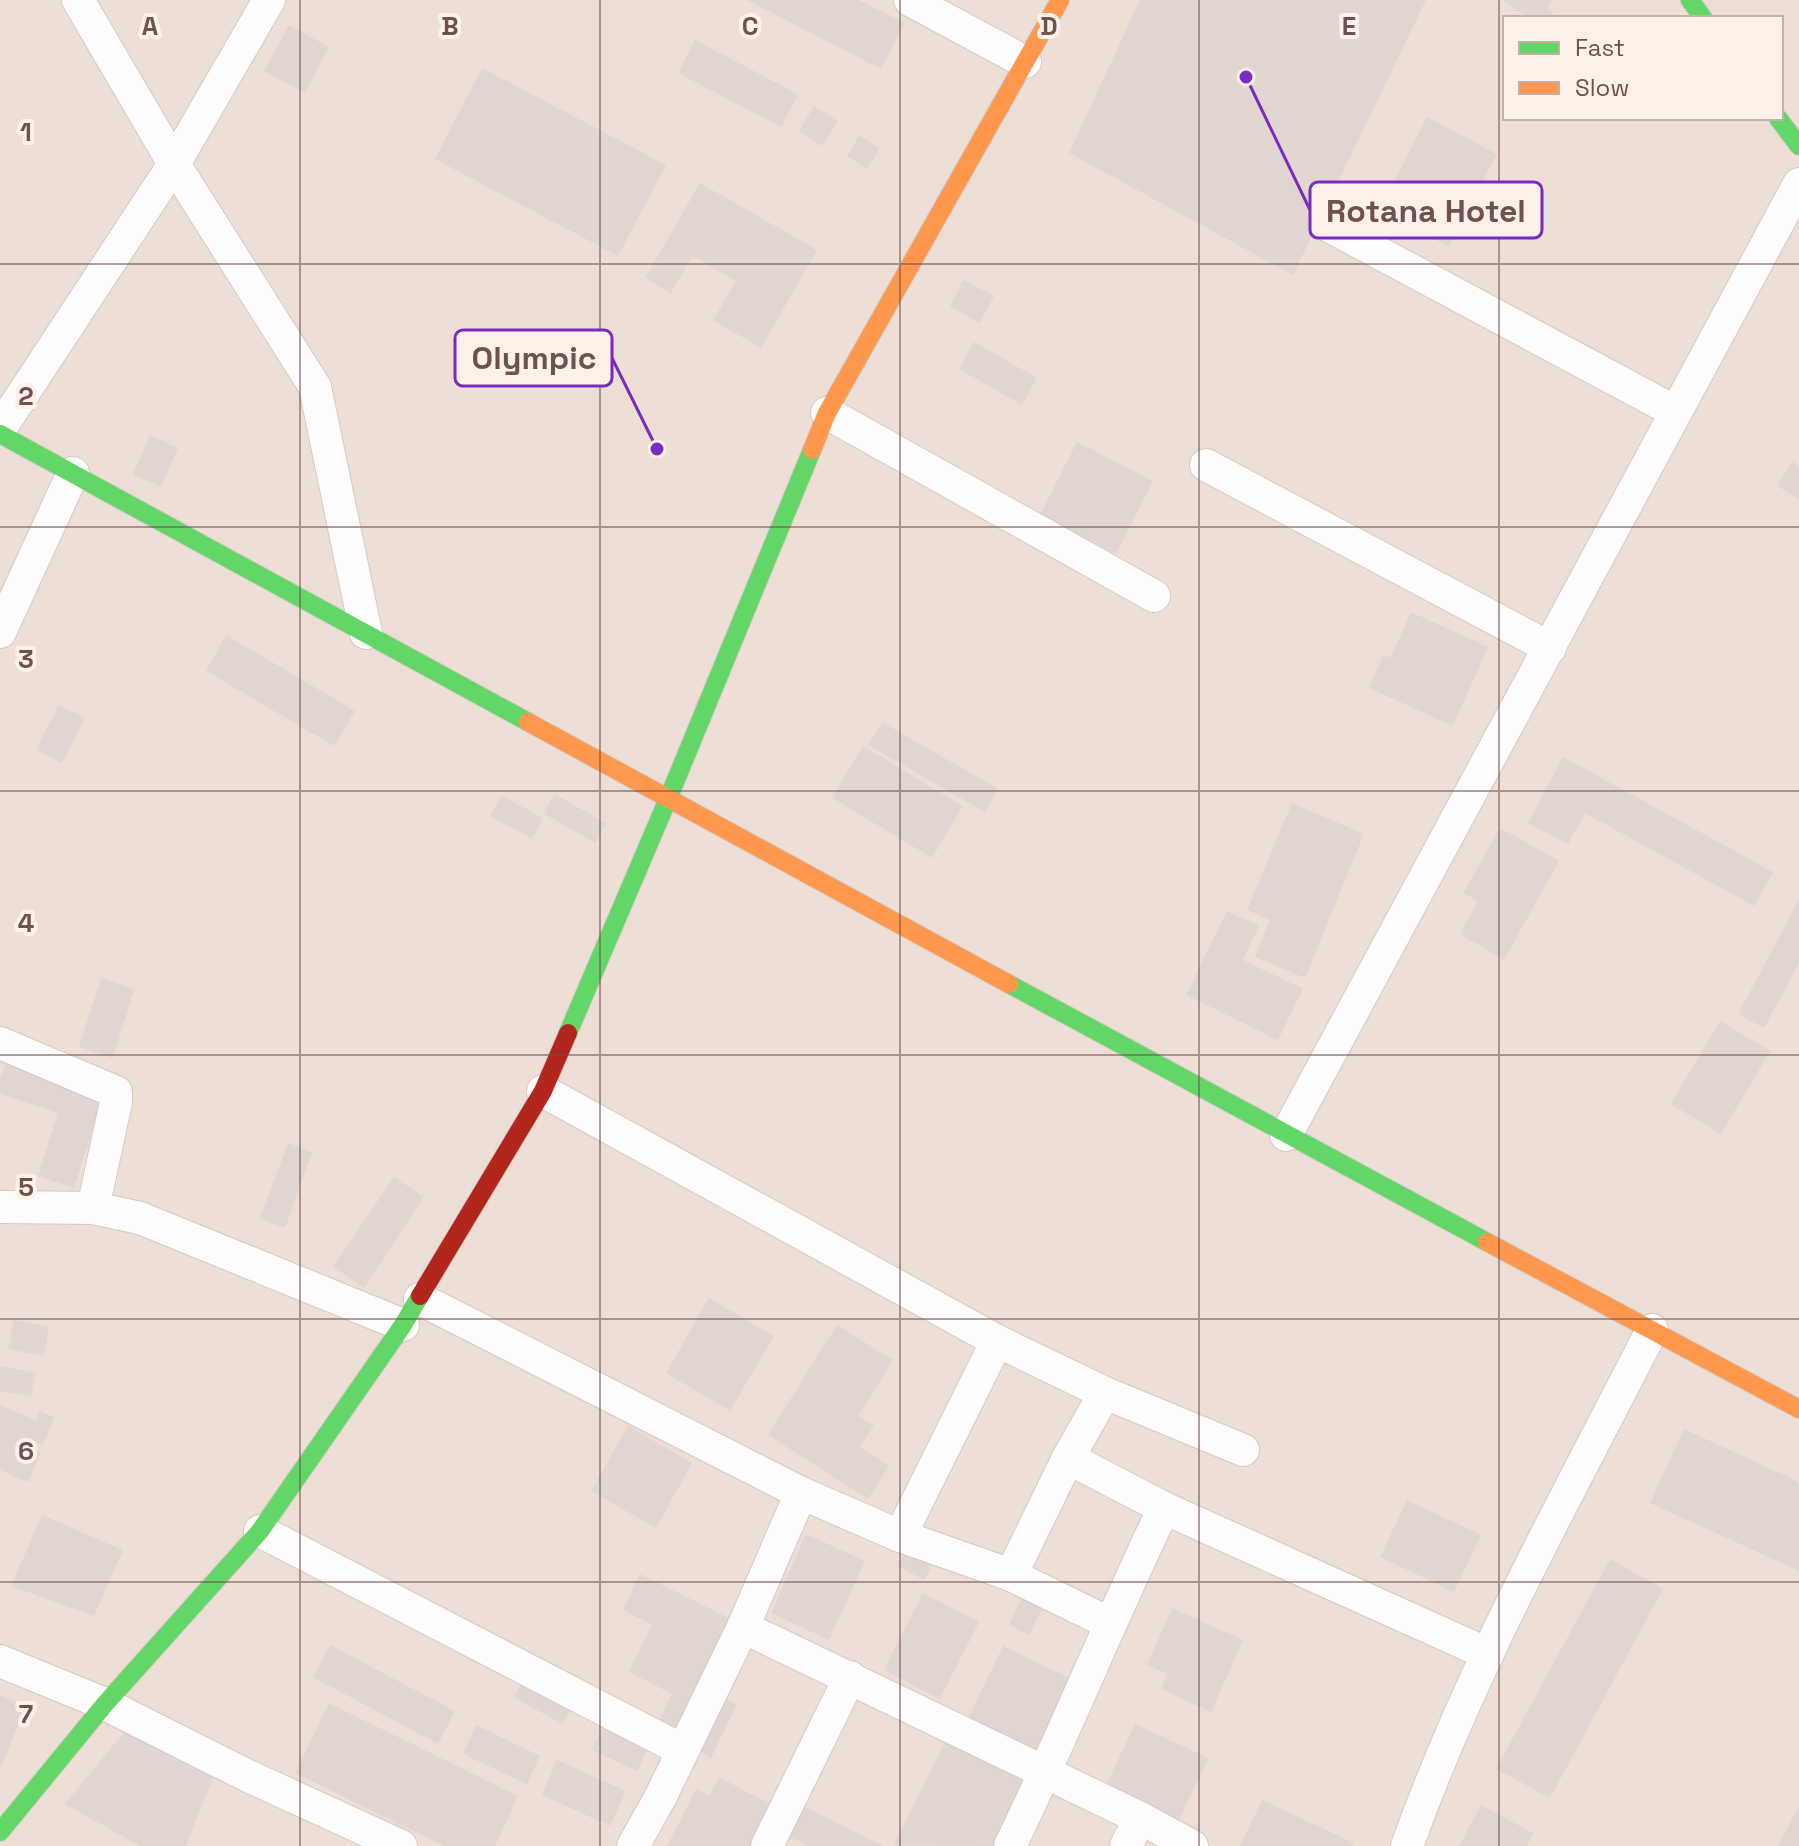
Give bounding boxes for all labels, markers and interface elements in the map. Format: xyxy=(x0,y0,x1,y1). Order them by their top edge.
text: A xyxy=(142,9,159,43)
text: B xyxy=(441,9,459,43)
text: C xyxy=(742,9,758,43)
text: D xyxy=(1040,9,1058,43)
text: E xyxy=(1342,9,1356,43)
legend xyxy=(1503,16,1783,120)
text: Fast xyxy=(1575,32,1625,63)
text: Slow xyxy=(1575,72,1629,103)
text: 1 xyxy=(20,115,32,149)
callout: Rotana Hotel xyxy=(1310,182,1542,238)
text: Rotana Hotel xyxy=(1326,191,1526,231)
callout: Olympic xyxy=(455,330,612,386)
text: Olympic xyxy=(472,338,596,378)
text: 2 xyxy=(18,379,34,413)
text: 3 xyxy=(18,642,34,676)
text: 4 xyxy=(18,906,34,940)
text: 5 xyxy=(18,1170,34,1204)
text: 6 xyxy=(18,1434,34,1468)
text: 7 xyxy=(19,1697,33,1731)

